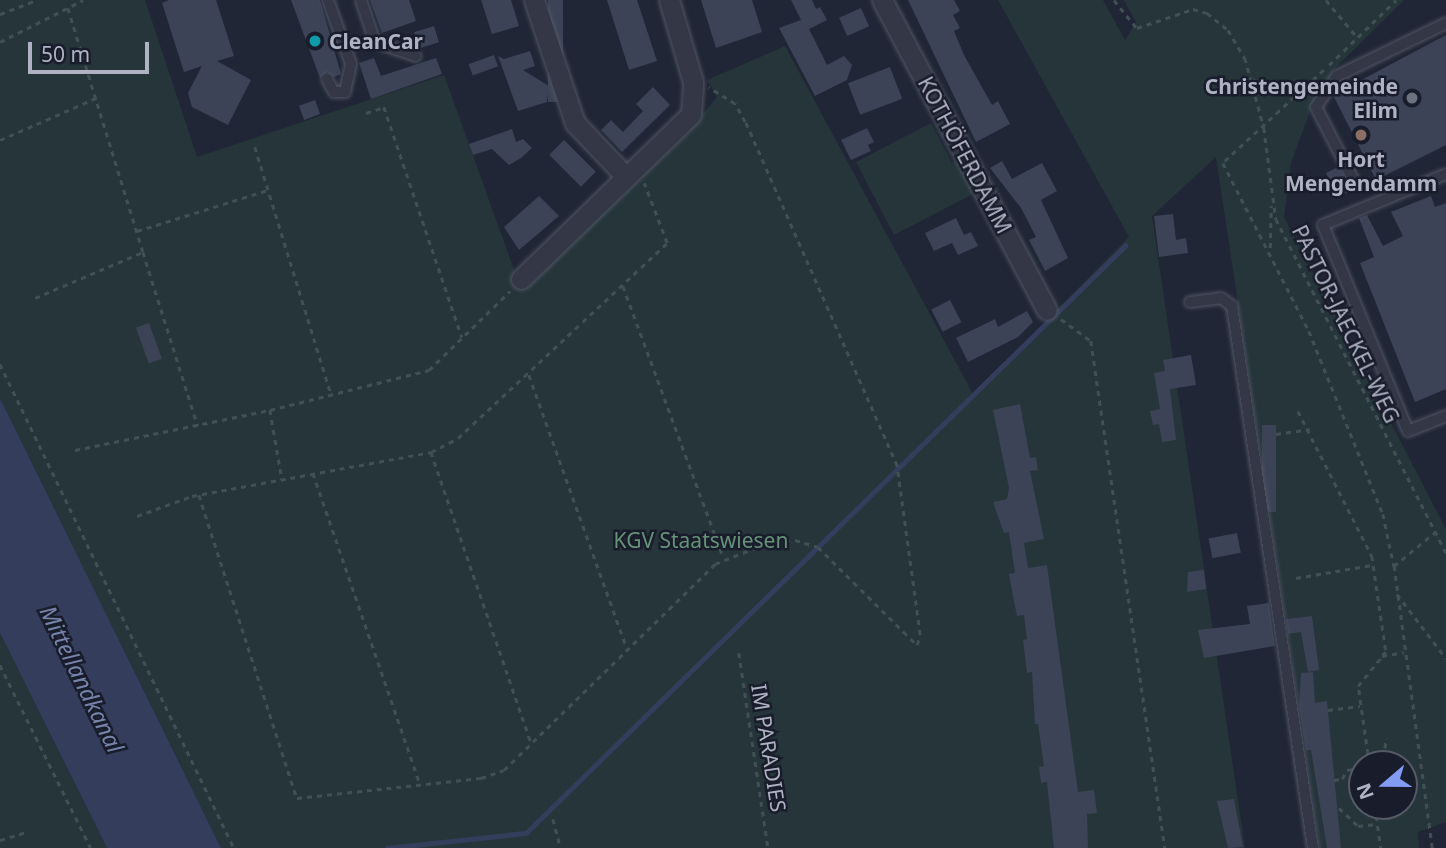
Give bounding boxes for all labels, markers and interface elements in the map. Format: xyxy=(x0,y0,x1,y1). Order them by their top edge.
scale bar xyxy=(32,28,152,72)
place label: CleanCar xyxy=(329,28,423,54)
marker: CleanCar xyxy=(307,33,323,49)
text: 50 m xyxy=(41,40,90,68)
street label: KOTHÖFERDAMM xyxy=(913,72,1017,238)
place label: Christengemeinde Elim xyxy=(1205,73,1398,123)
marker: Christengemeinde Elim xyxy=(1404,90,1420,106)
marker: Hort Mengendamm xyxy=(1353,127,1369,143)
place label: Hort Mengendamm xyxy=(1285,146,1437,196)
street label: PASTOR-JAECKEL-WEG xyxy=(1287,221,1405,427)
park label: KGV Staatswiesen xyxy=(614,527,788,553)
water label: Mittellandkanal xyxy=(34,601,130,757)
street label: IM PARADIES xyxy=(746,682,792,814)
north arrow xyxy=(1348,750,1418,820)
text: N xyxy=(1350,780,1380,803)

